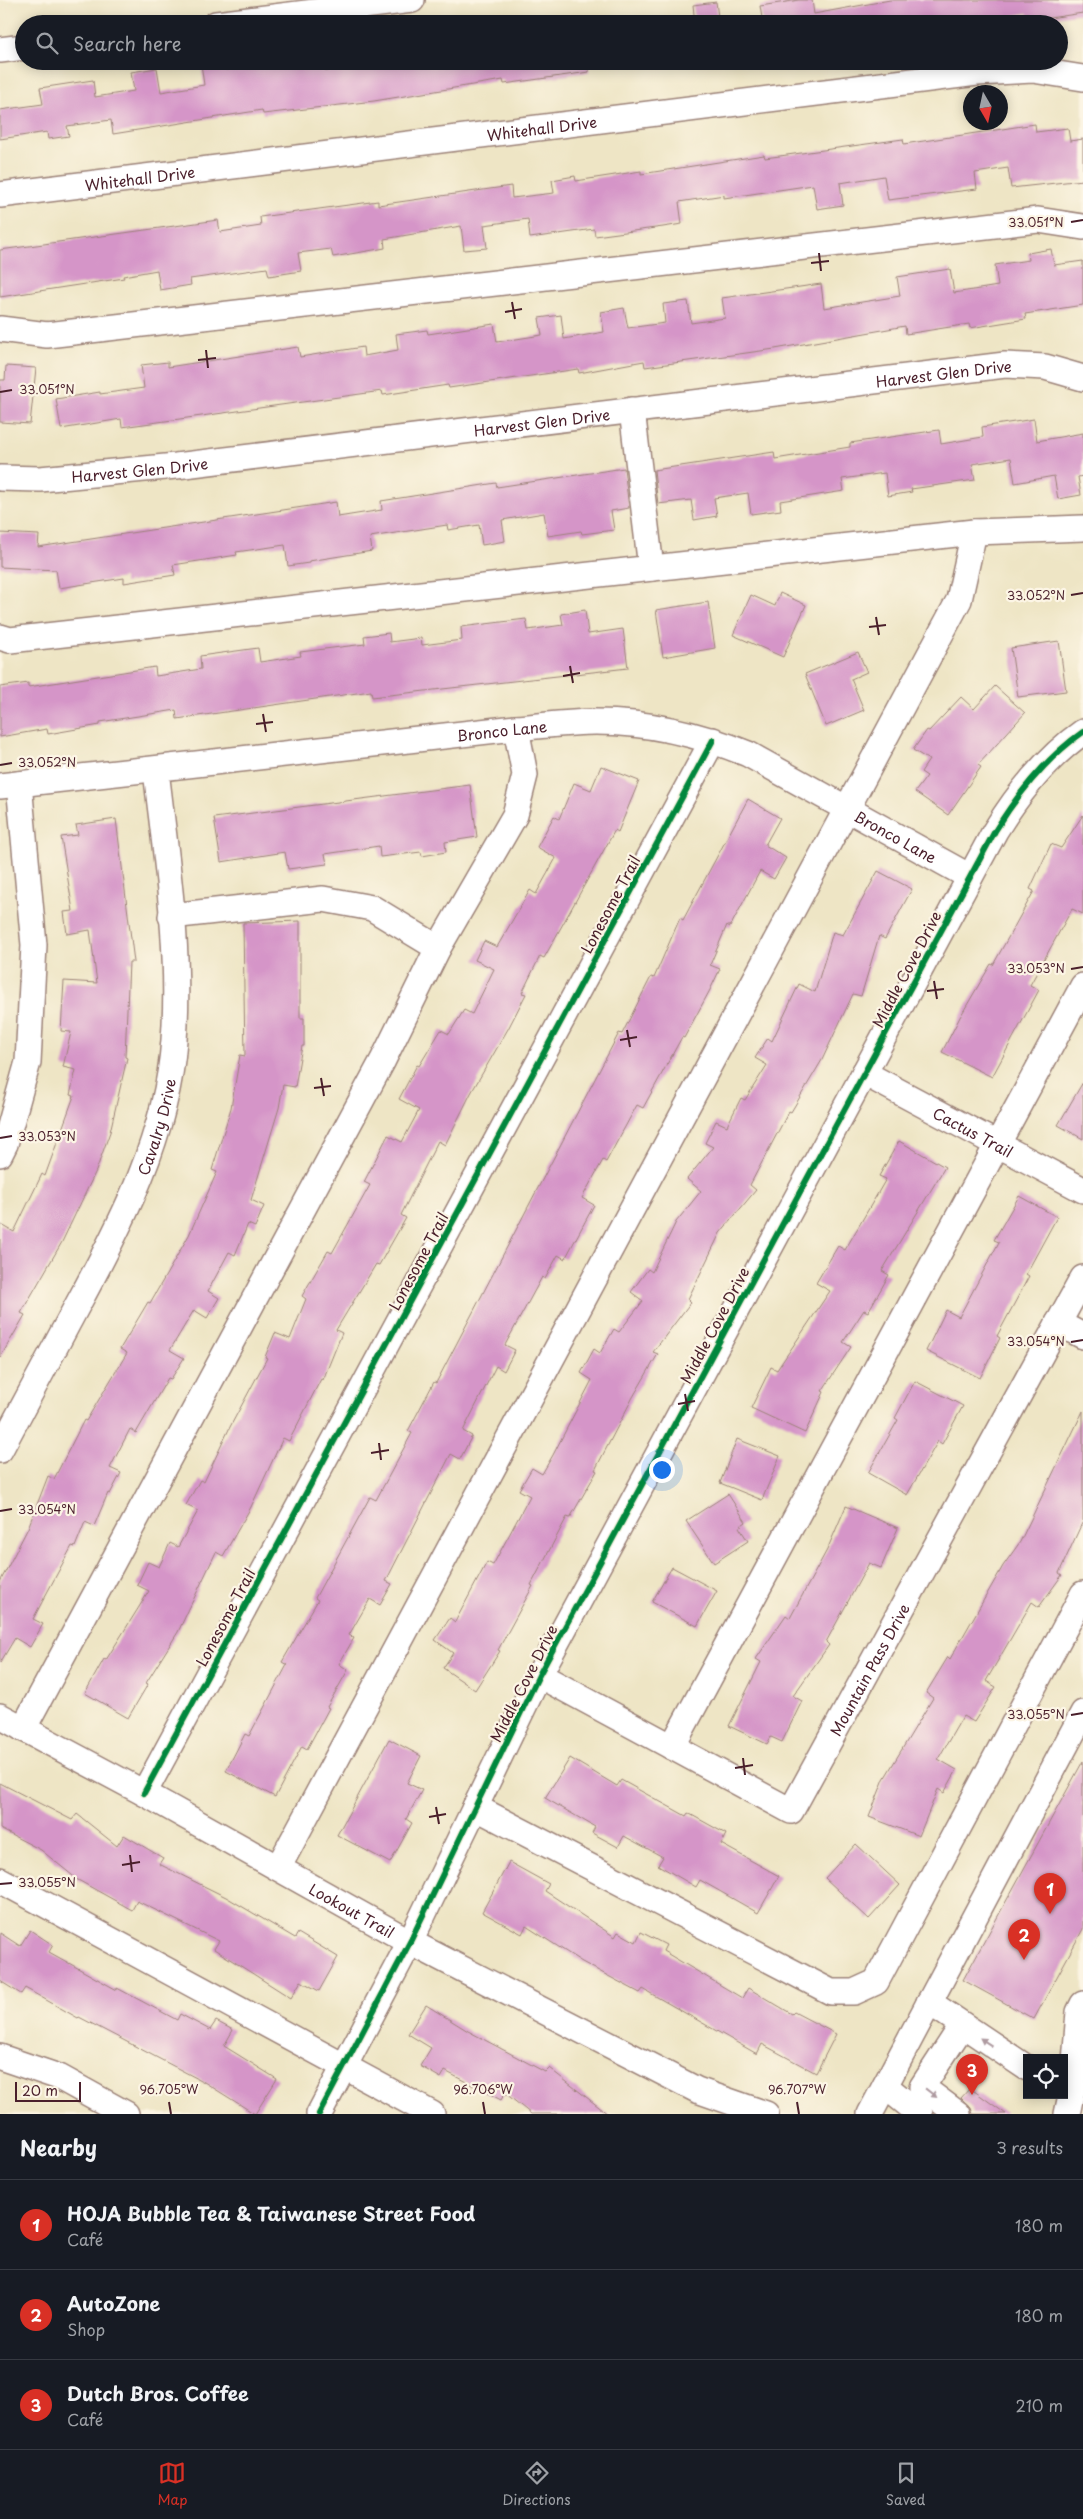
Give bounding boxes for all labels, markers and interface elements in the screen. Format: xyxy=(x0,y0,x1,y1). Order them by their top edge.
search box xyxy=(15,15,1068,70)
icon: search xyxy=(33,29,61,57)
text: Search here xyxy=(73,29,182,57)
north arrow xyxy=(963,85,1008,130)
street label: Whitehall Drive xyxy=(485,109,598,146)
street label: Whitehall Drive xyxy=(84,159,196,196)
text: 33.051°N xyxy=(1008,213,1064,231)
street label: Harvest Glen Drive xyxy=(874,353,1012,392)
text: 33.051°N xyxy=(19,380,75,398)
street label: Harvest Glen Drive xyxy=(472,402,611,441)
street label: Harvest Glen Drive xyxy=(70,451,209,487)
text: 33.052°N xyxy=(1007,586,1065,604)
street label: Bronco Lane xyxy=(455,714,548,746)
text: 33.052°N xyxy=(18,753,76,771)
street label: Bronco Lane xyxy=(851,804,941,868)
street label: Lonesome Trail xyxy=(574,851,646,957)
street label: Middle Cove Drive xyxy=(866,907,947,1031)
text: 33.053°N xyxy=(1007,959,1065,977)
street label: Cavalry Drive xyxy=(131,1076,181,1178)
street label: Cactus Trail xyxy=(929,1101,1018,1162)
text: 33.053°N xyxy=(18,1127,76,1145)
street label: Lonesome Trail xyxy=(382,1208,454,1314)
street label: Middle Cove Drive xyxy=(674,1263,755,1387)
text: 33.054°N xyxy=(1007,1332,1065,1350)
your location xyxy=(649,1457,675,1483)
text: 33.054°N xyxy=(18,1500,76,1518)
street label: Lonesome Trail xyxy=(189,1564,261,1670)
street label: Mountain Pass Drive xyxy=(823,1599,914,1740)
street label: Middle Cove Drive xyxy=(483,1620,563,1746)
text: 33.055°N xyxy=(1007,1705,1065,1723)
text: 33.055°N xyxy=(18,1873,76,1891)
pin: 1 xyxy=(1034,1873,1066,1914)
street label: Lookout Trail xyxy=(305,1877,399,1943)
pin: 2 xyxy=(1008,1919,1040,1960)
one-way arrow xyxy=(979,2037,992,2047)
pin: 3 xyxy=(956,2054,988,2095)
map controls xyxy=(1023,2054,1068,2099)
button: locate xyxy=(1023,2054,1068,2099)
scale bar xyxy=(15,2079,81,2102)
text: 20 m xyxy=(22,2080,58,2101)
text: 96.705°W xyxy=(140,2080,199,2098)
text: 96.706°W xyxy=(453,2080,513,2098)
text: 96.707°W xyxy=(768,2080,827,2098)
one-way arrow xyxy=(924,2088,937,2099)
text: Nearby xyxy=(20,2131,97,2163)
text: 3 results xyxy=(996,2135,1063,2159)
text: HOJA Bubble Tea & Taiwanese Street Food xyxy=(67,2199,476,2227)
text: 1 xyxy=(32,2213,40,2237)
text: 180 m xyxy=(1015,2213,1063,2237)
text: Café xyxy=(67,2227,103,2251)
text: AutoZone xyxy=(67,2289,160,2317)
text: 2 xyxy=(30,2303,42,2327)
text: 180 m xyxy=(1015,2303,1063,2327)
text: Shop xyxy=(67,2317,105,2341)
text: Dutch Bros. Coffee xyxy=(67,2379,249,2407)
text: 3 xyxy=(31,2393,41,2417)
text: 210 m xyxy=(1015,2393,1063,2417)
text: Café xyxy=(67,2407,103,2431)
tab: Map xyxy=(158,2459,187,2510)
tab: Directions xyxy=(503,2459,571,2510)
tab: Saved xyxy=(886,2459,925,2510)

